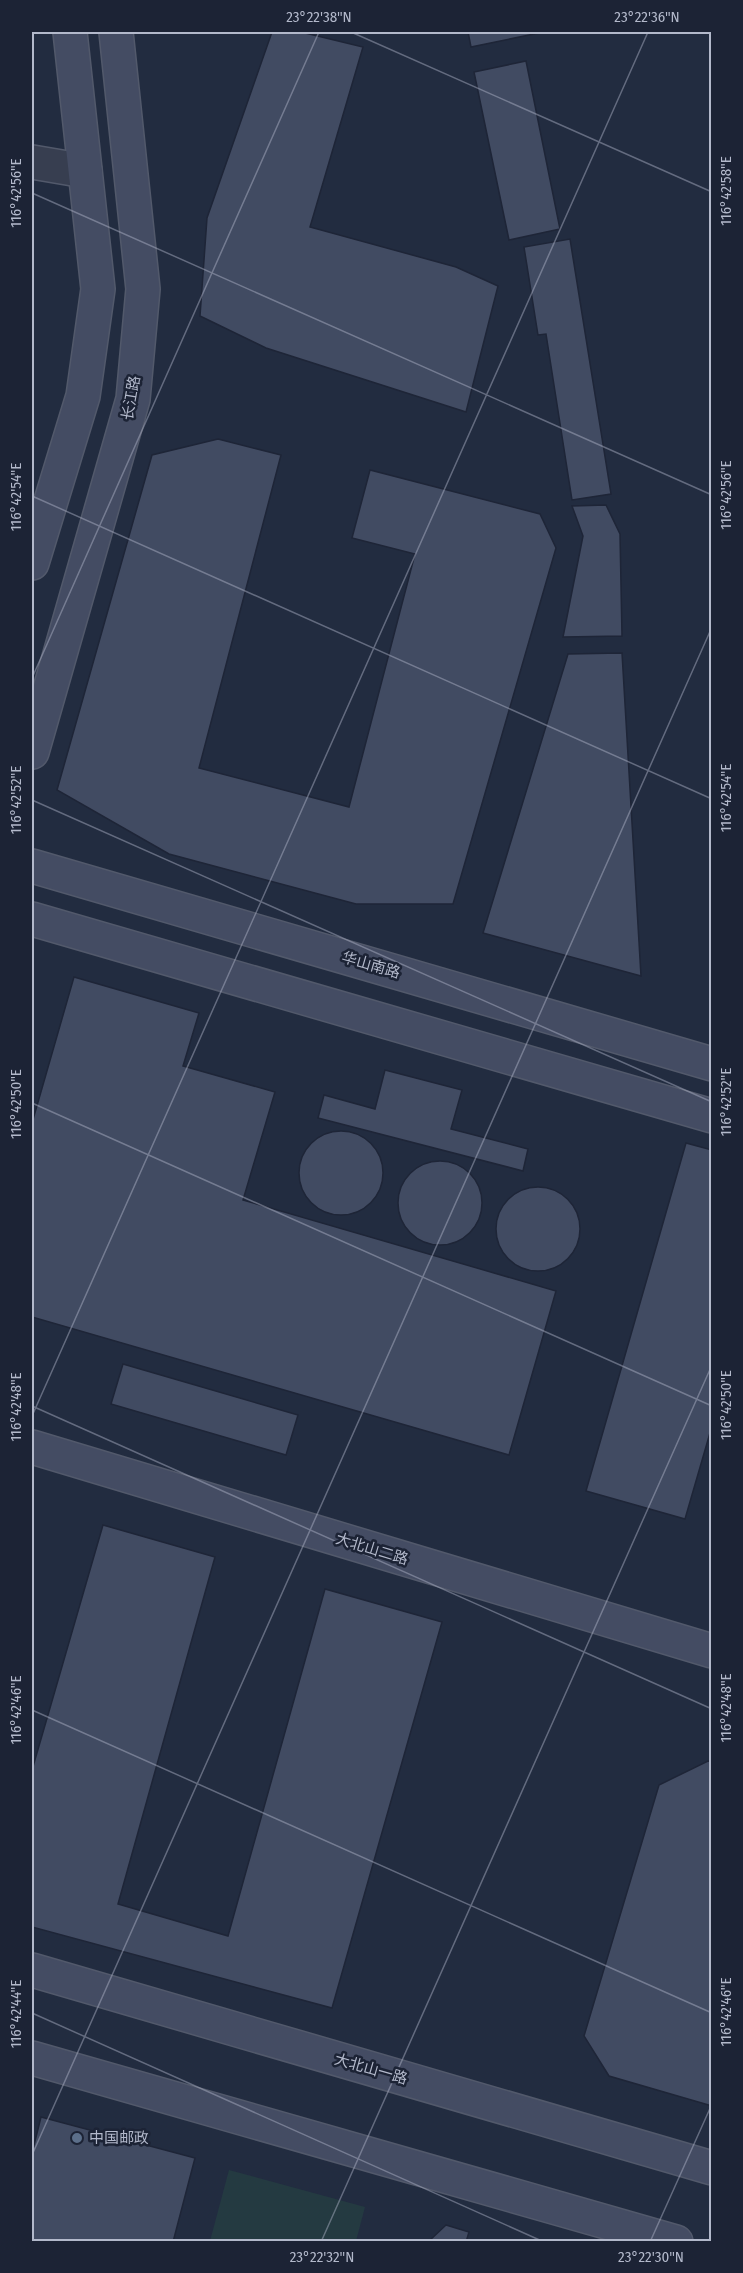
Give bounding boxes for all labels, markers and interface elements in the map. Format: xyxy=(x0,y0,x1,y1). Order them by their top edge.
text: 23°22'38"N xyxy=(286,8,352,26)
text: 23°22'36"N xyxy=(614,8,680,26)
text: 116°42'58"E xyxy=(717,156,735,226)
text: 116°42'56"E xyxy=(7,158,25,228)
street label: 长江路 xyxy=(118,374,144,422)
text: 116°42'56"E xyxy=(717,460,735,530)
text: 116°42'54"E xyxy=(7,463,25,531)
text: 116°42'54"E xyxy=(717,764,735,832)
text: 116°42'52"E xyxy=(7,766,25,834)
street label: 华山南路 xyxy=(340,948,402,982)
text: 116°42'52"E xyxy=(717,1068,735,1136)
text: 116°42'50"E xyxy=(7,1069,25,1139)
text: 116°42'50"E xyxy=(717,1370,735,1440)
text: 116°42'48"E xyxy=(7,1372,25,1442)
street label: 大北山二路 xyxy=(333,1529,411,1569)
text: 116°42'48"E xyxy=(717,1673,735,1743)
text: 116°42'46"E xyxy=(7,1675,25,1745)
text: 116°42'46"E xyxy=(717,1977,735,2047)
text: 116°42'44"E xyxy=(7,1980,25,2048)
street label: 大北山一路 xyxy=(332,2050,410,2088)
place label: 中国邮政 xyxy=(89,2129,149,2147)
marker: 中国邮政 xyxy=(70,2131,84,2145)
text: 23°22'32"N xyxy=(290,2248,354,2266)
text: 23°22'30"N xyxy=(618,2248,684,2266)

